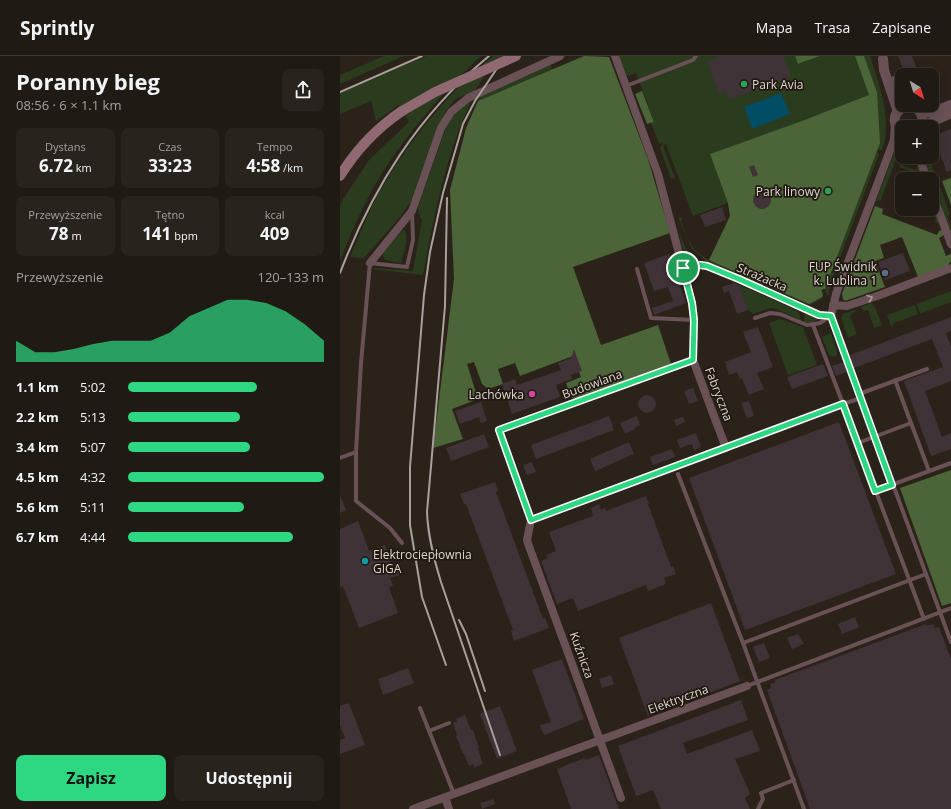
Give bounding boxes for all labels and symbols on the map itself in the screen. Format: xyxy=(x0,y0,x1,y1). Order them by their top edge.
north arrow xyxy=(895,68,939,112)
place label: Park Avia xyxy=(752,76,804,93)
marker: Park Avia xyxy=(739,79,749,89)
place label: Park linowy xyxy=(756,183,821,200)
marker: Park linowy xyxy=(823,186,833,196)
pin xyxy=(666,251,700,285)
place label: FUP Świdnik k. Lublina 1 xyxy=(809,258,878,289)
street label: Strażacka xyxy=(734,259,790,295)
marker: FUP Świdnik k. Lublina 1 xyxy=(880,268,890,278)
one-way arrow xyxy=(867,294,874,303)
street label: Budowlana xyxy=(560,365,624,403)
street label: Fabryczna xyxy=(701,365,737,423)
place label: Lachówka xyxy=(468,386,524,403)
marker: Lachówka xyxy=(527,389,537,399)
place label: Elektrociepłownia GIGA xyxy=(373,546,472,577)
marker: Elektrociepłownia GIGA xyxy=(360,556,370,566)
street label: Kuźnicza xyxy=(566,629,598,681)
street label: Elektryczna xyxy=(645,680,711,718)

